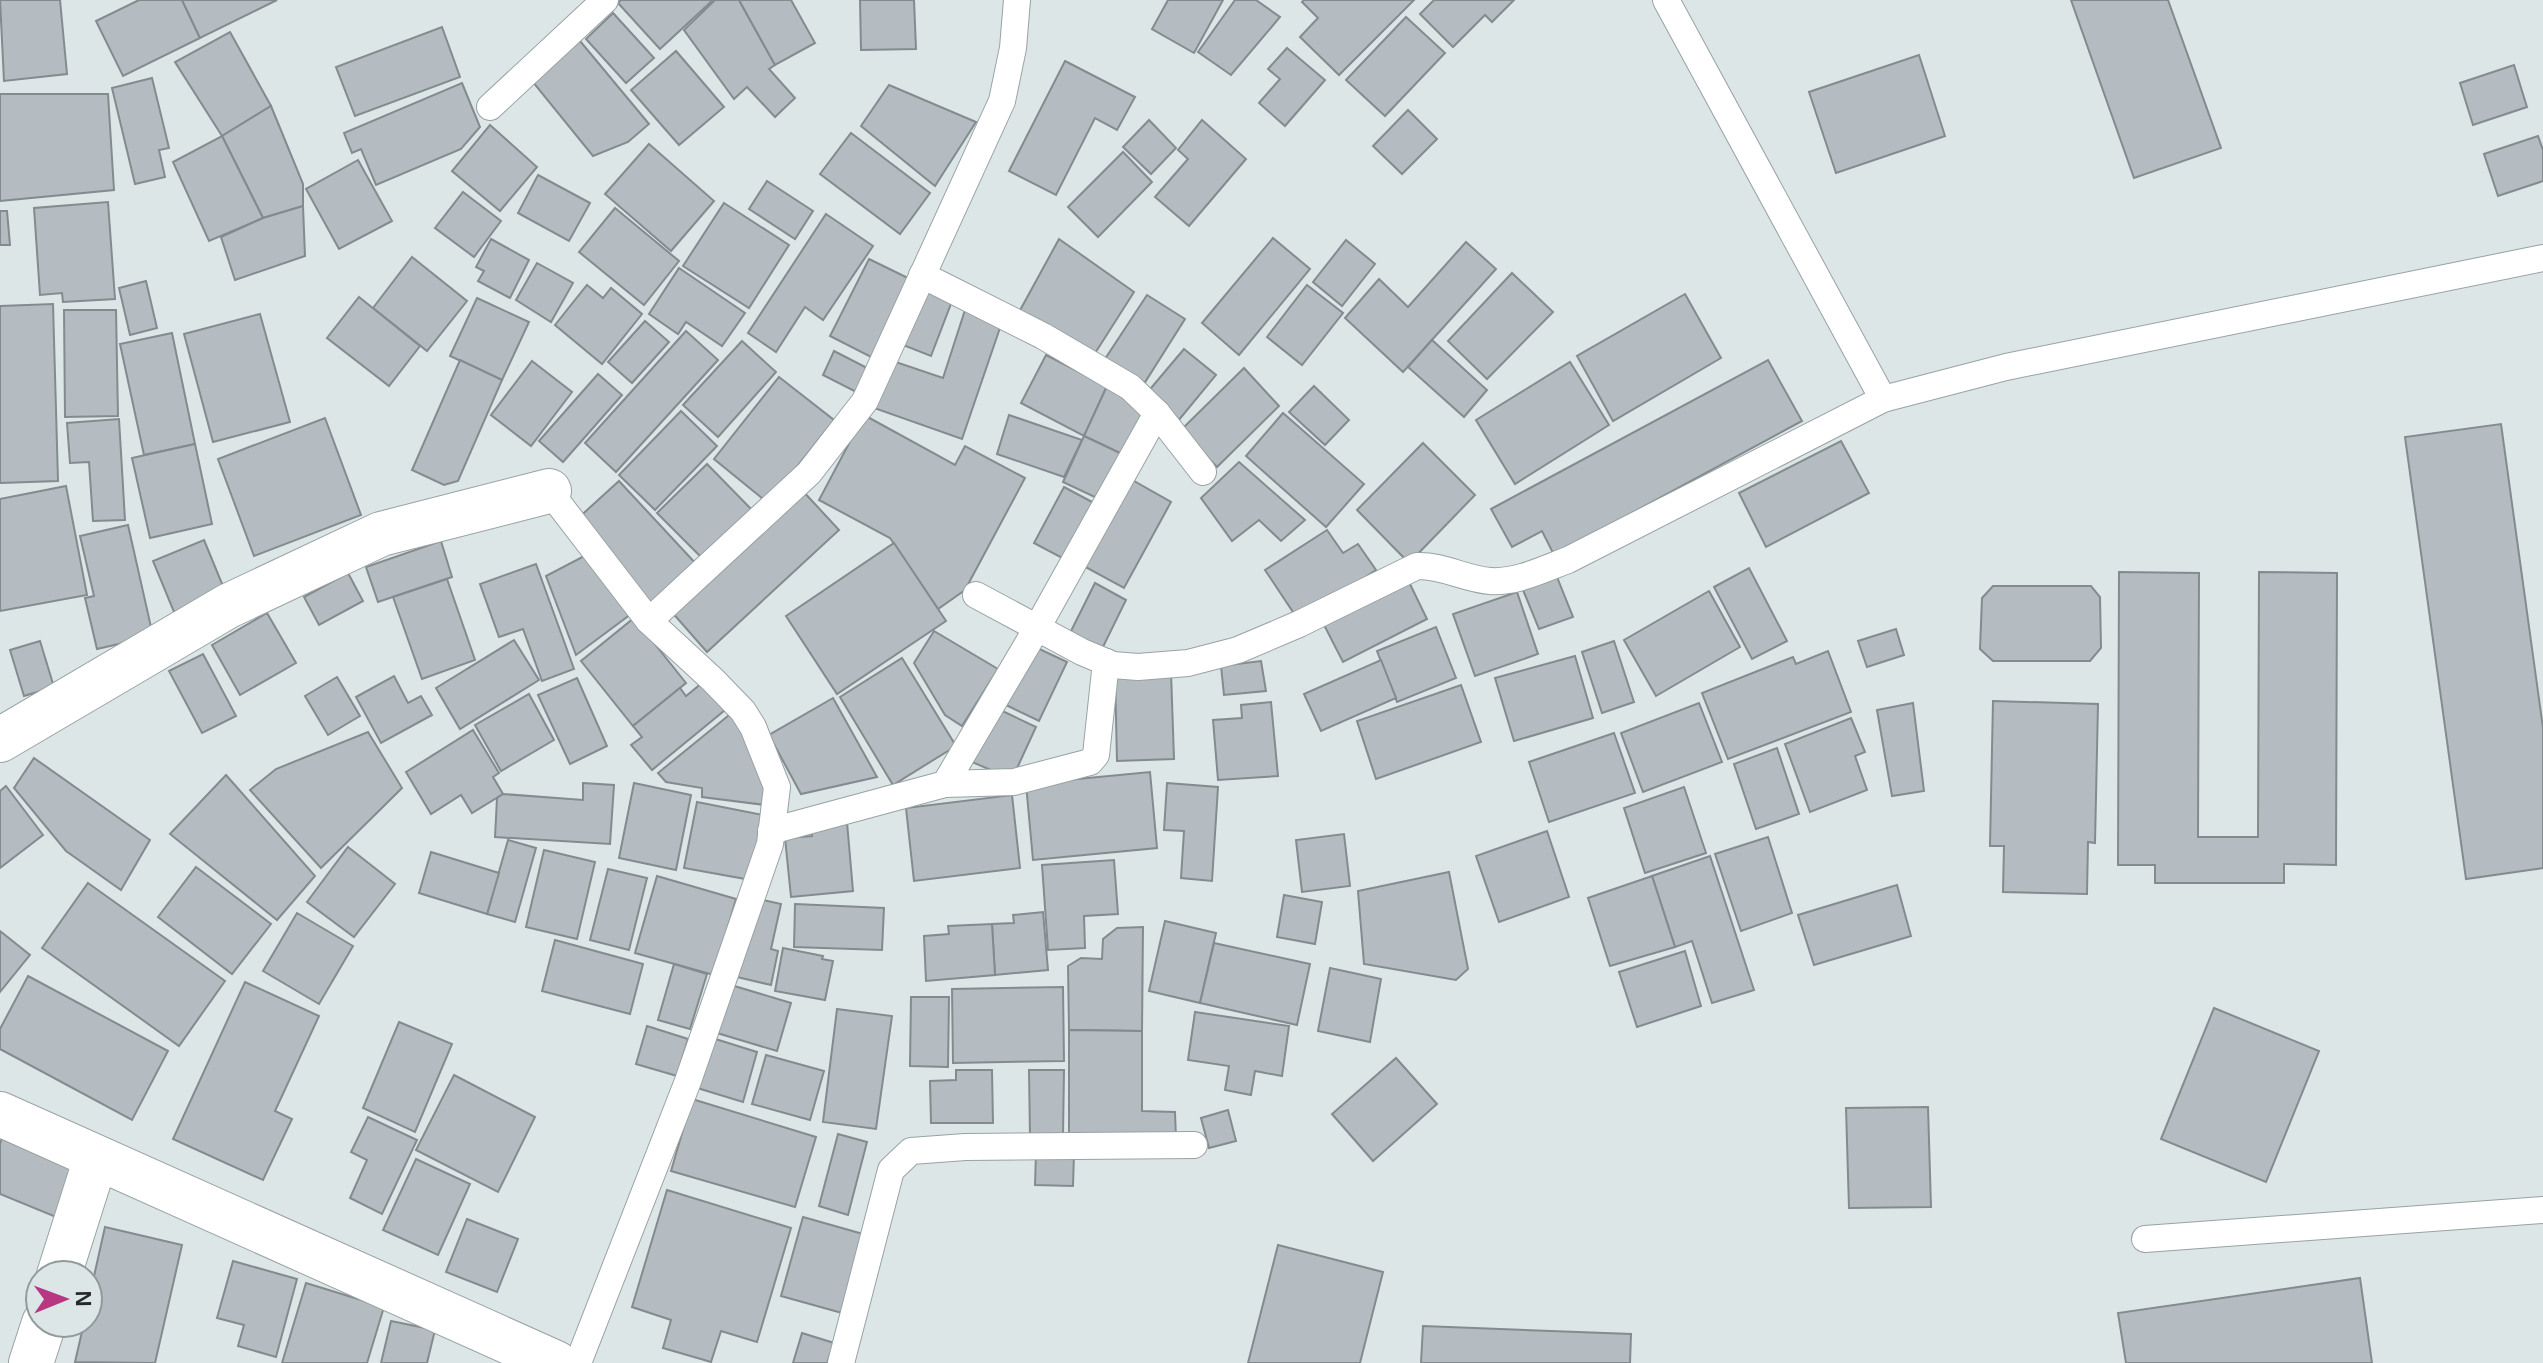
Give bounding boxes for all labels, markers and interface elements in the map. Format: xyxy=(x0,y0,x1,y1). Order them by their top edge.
north arrow xyxy=(24,1259,104,1339)
text: N xyxy=(71,1290,96,1307)

